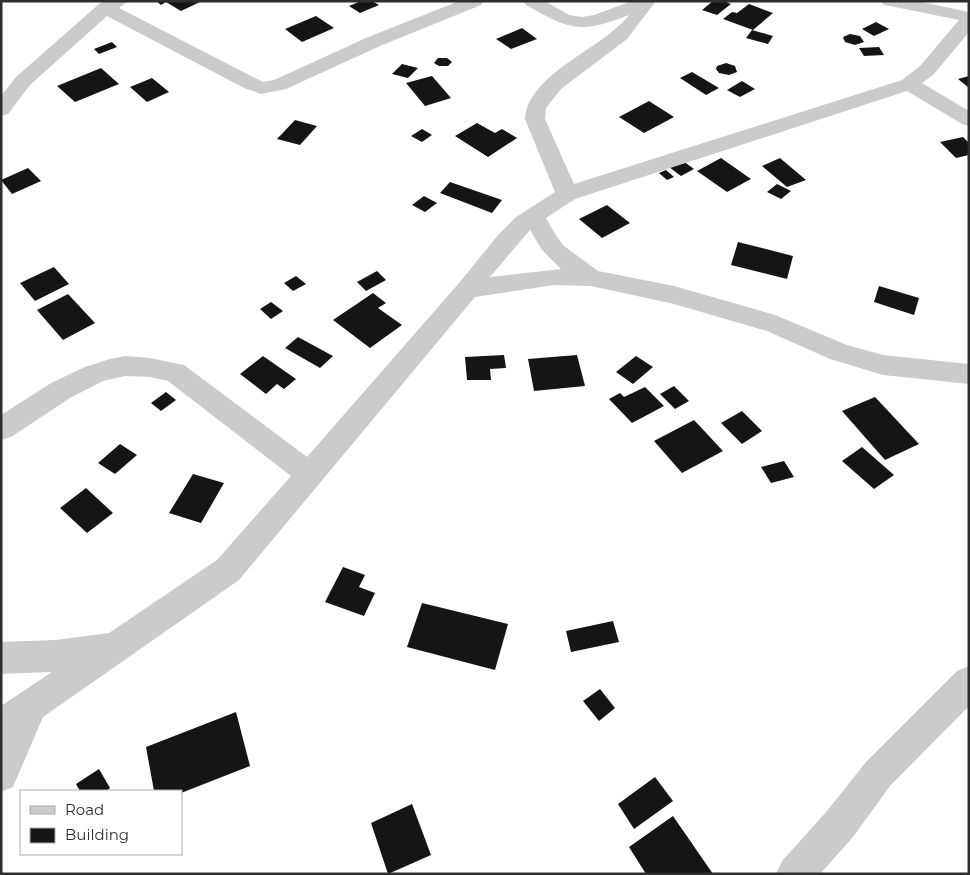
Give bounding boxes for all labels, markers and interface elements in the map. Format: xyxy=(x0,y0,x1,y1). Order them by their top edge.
legend xyxy=(20,790,182,855)
text: Road xyxy=(65,800,104,819)
text: Building xyxy=(65,825,129,844)

